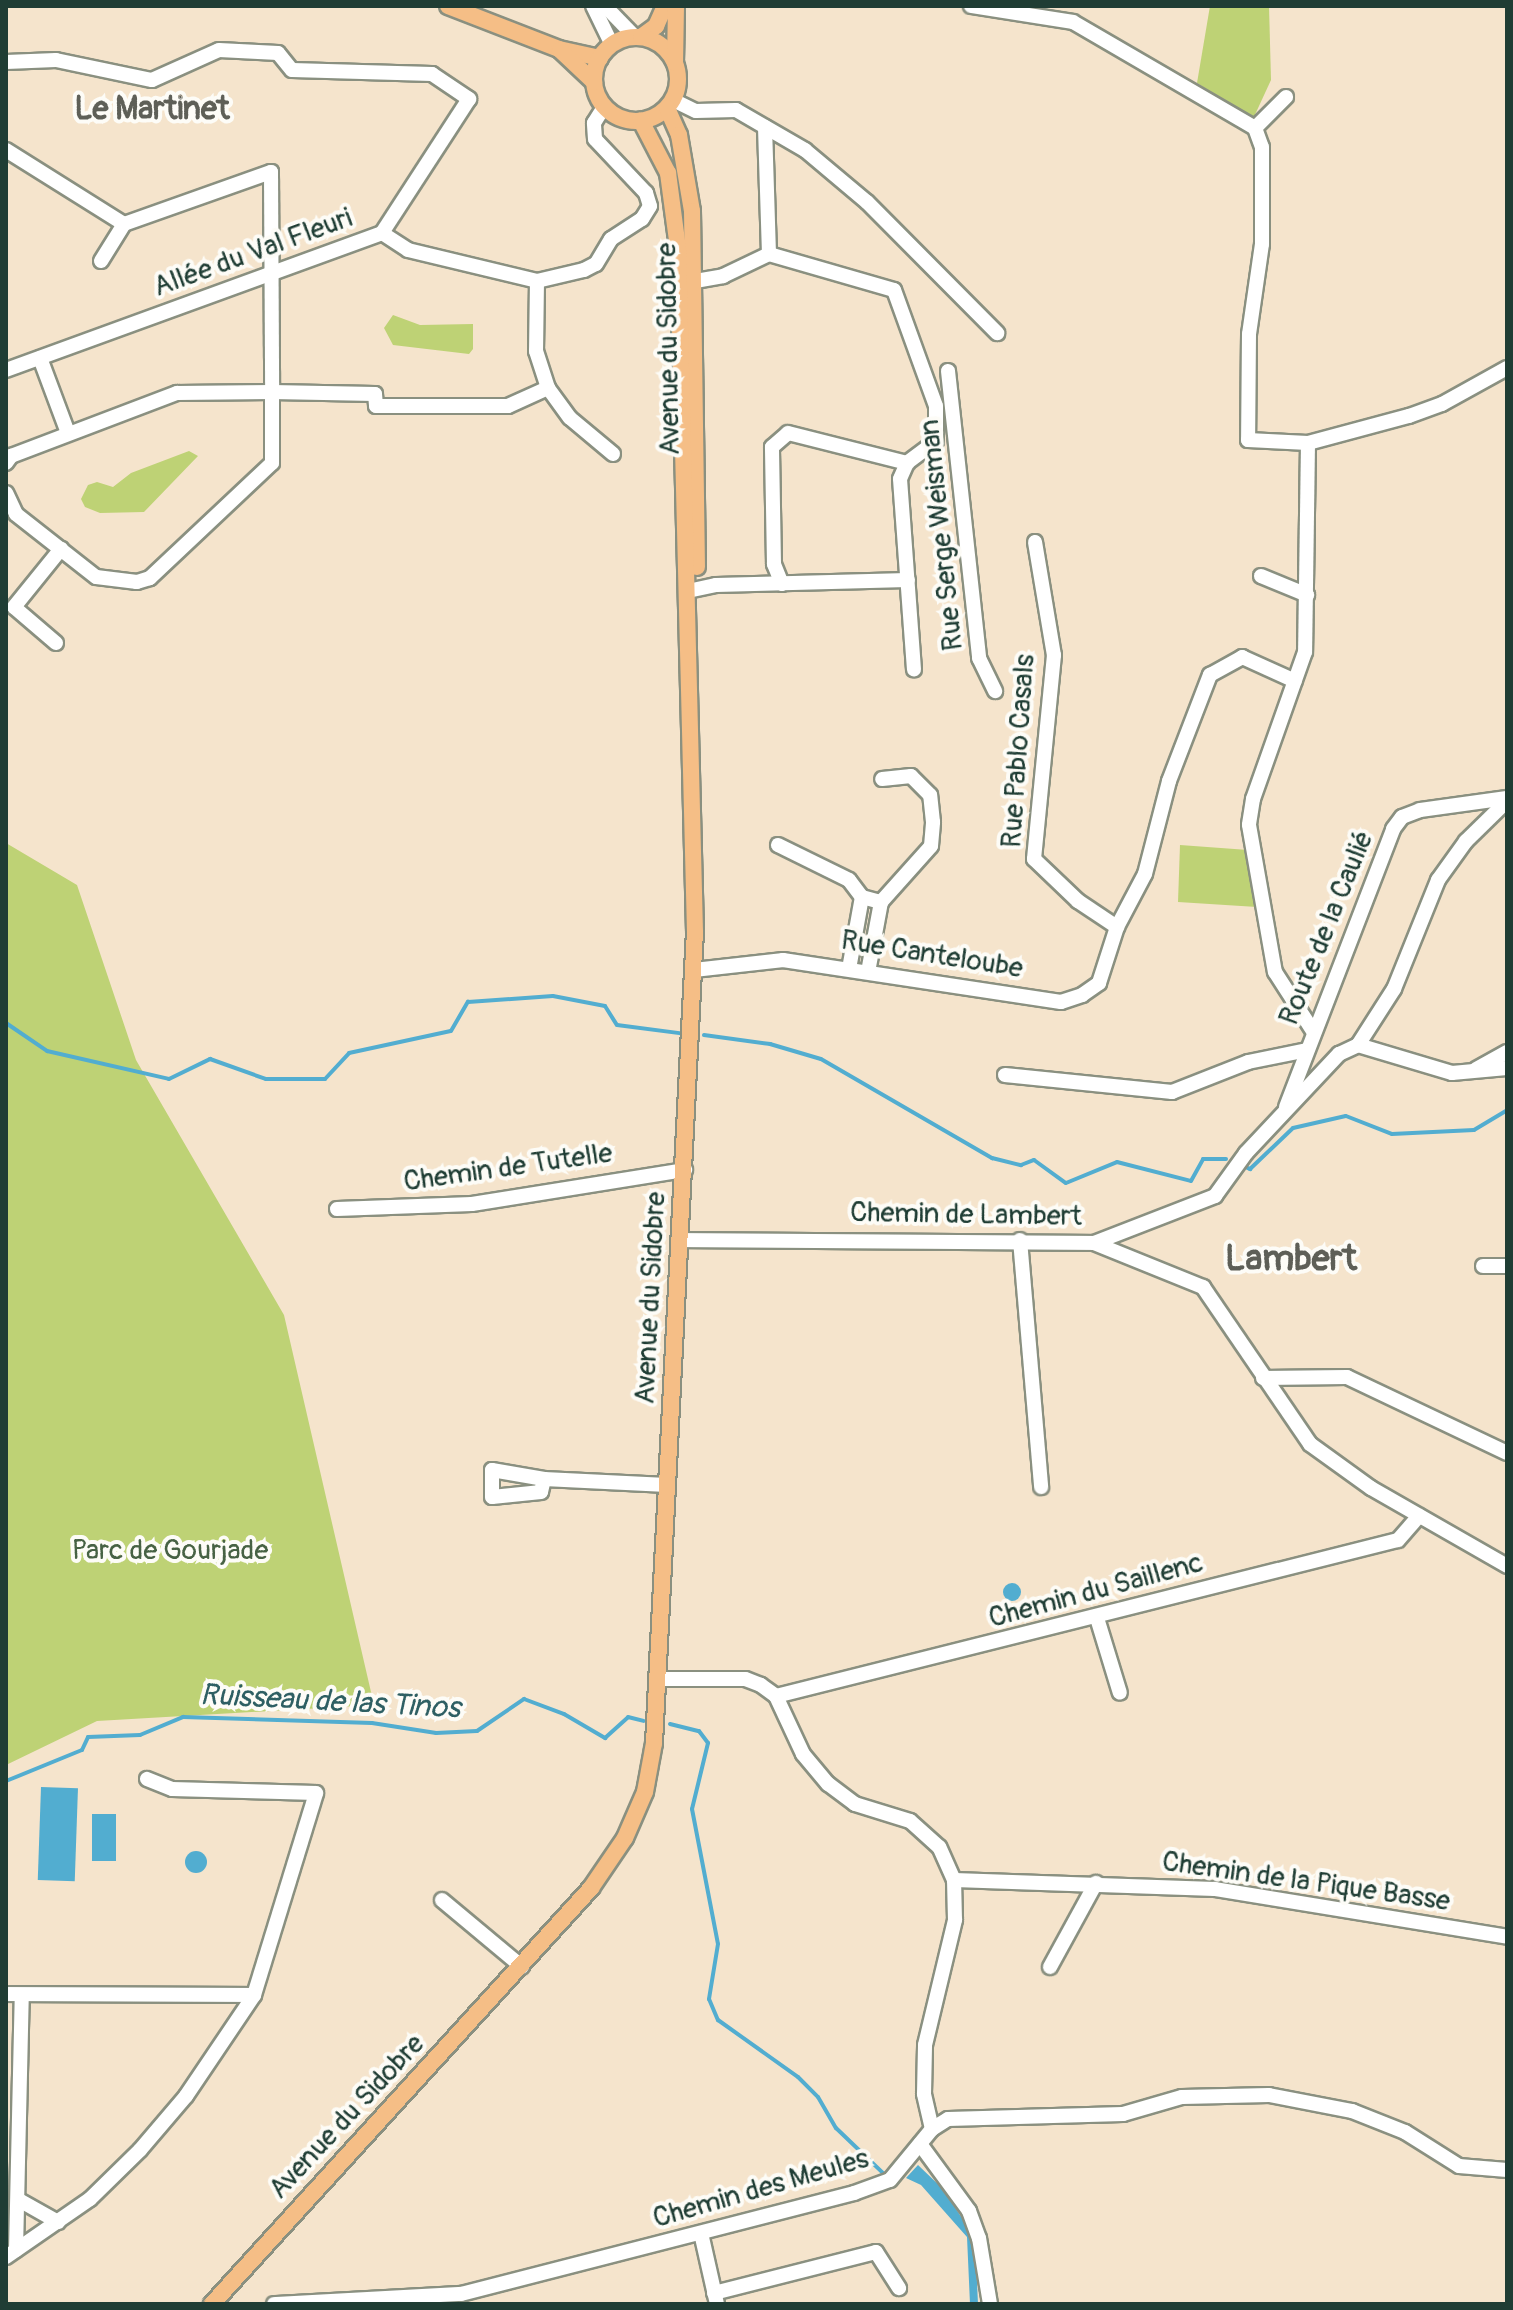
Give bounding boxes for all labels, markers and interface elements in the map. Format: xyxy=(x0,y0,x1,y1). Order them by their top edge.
district label: Le Martinet xyxy=(74,90,230,128)
street label: Allée du Val Fleuri xyxy=(149,201,357,305)
street label: Avenue du Sidobre xyxy=(650,242,688,456)
street label: Rue Serge Weisman xyxy=(913,418,971,652)
street label: Rue Pablo Casals xyxy=(995,653,1043,849)
street label: Route de la Caulié xyxy=(1273,826,1381,1030)
street label: Rue Canteloube xyxy=(839,924,1025,986)
street label: Chemin de Tutelle xyxy=(402,1137,614,1199)
street label: Avenue du Sidobre xyxy=(629,1191,673,1405)
street label: Chemin de Lambert xyxy=(850,1196,1082,1234)
district label: Lambert xyxy=(1225,1237,1357,1281)
park label: Parc de Gourjade xyxy=(72,1534,268,1568)
street label: Chemin du Saillenc xyxy=(985,1546,1207,1636)
water label: Ruisseau de las Tinos xyxy=(199,1677,461,1727)
street label: Chemin de la Pique Basse xyxy=(1160,1845,1452,1919)
street label: Avenue du Sidobre xyxy=(262,2028,432,2206)
street label: Chemin des Meules xyxy=(649,2142,873,2236)

